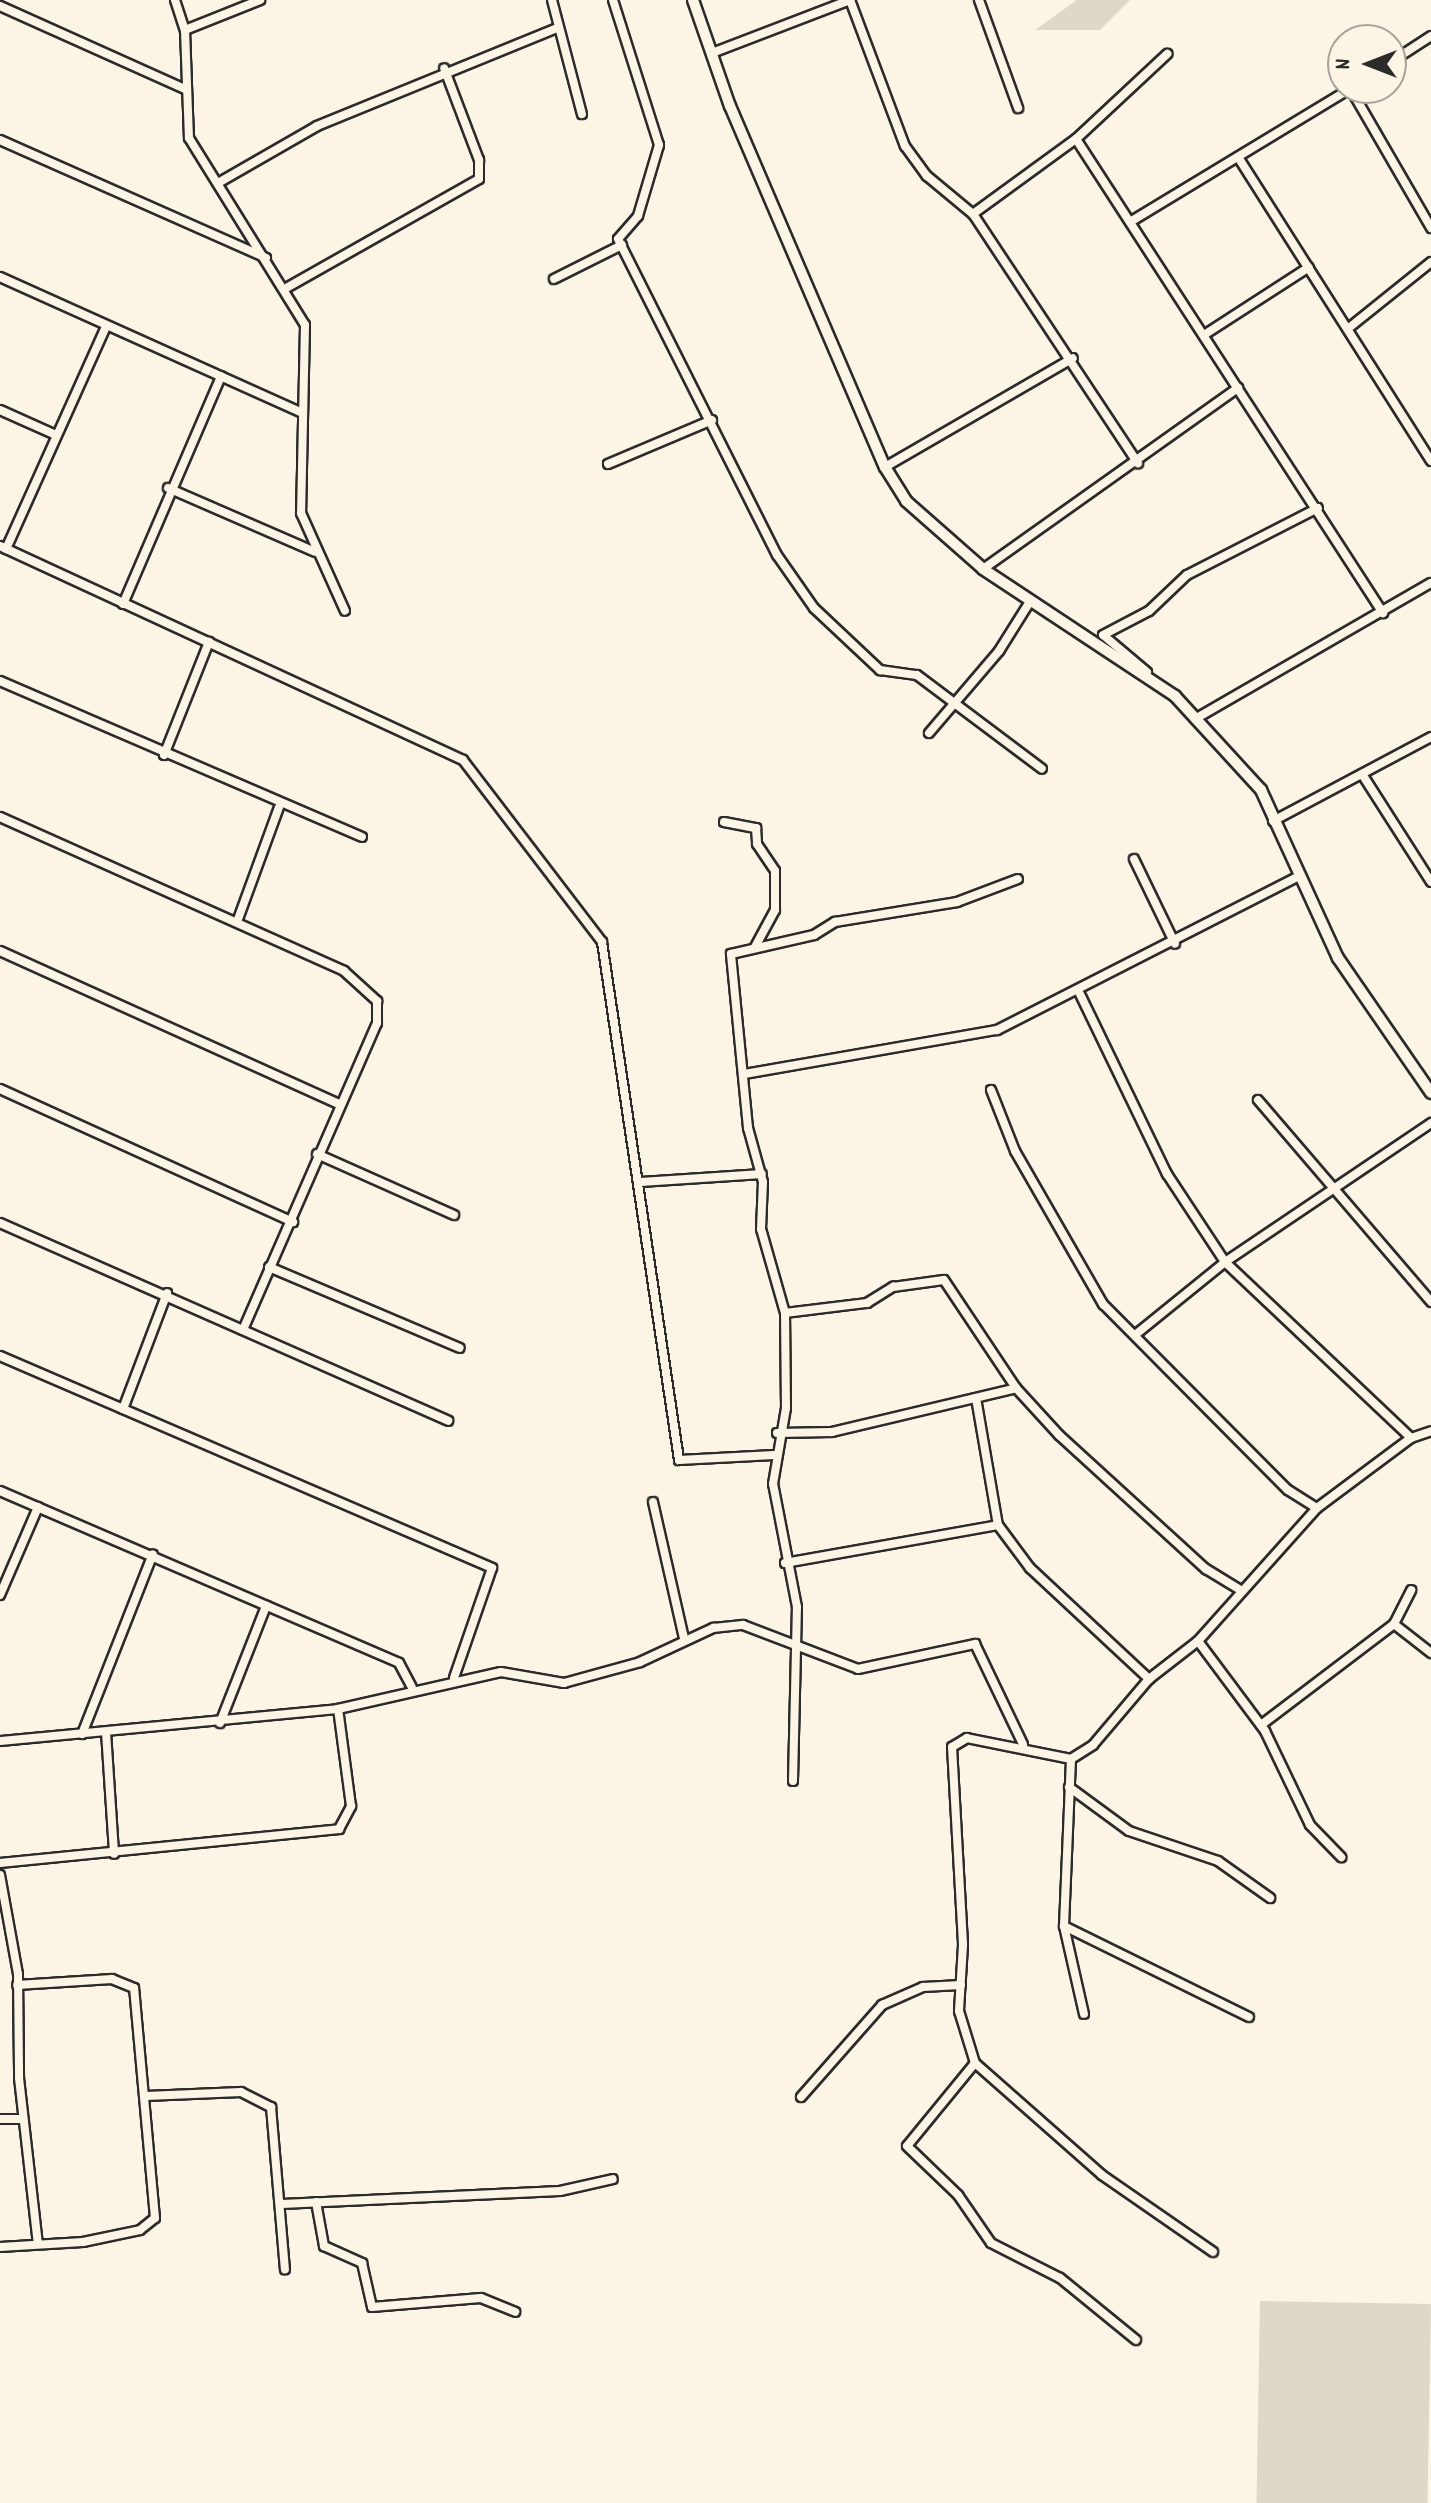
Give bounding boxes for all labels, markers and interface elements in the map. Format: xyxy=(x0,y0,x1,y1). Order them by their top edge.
north arrow xyxy=(1327,24,1407,104)
text: N xyxy=(1329,59,1360,69)

